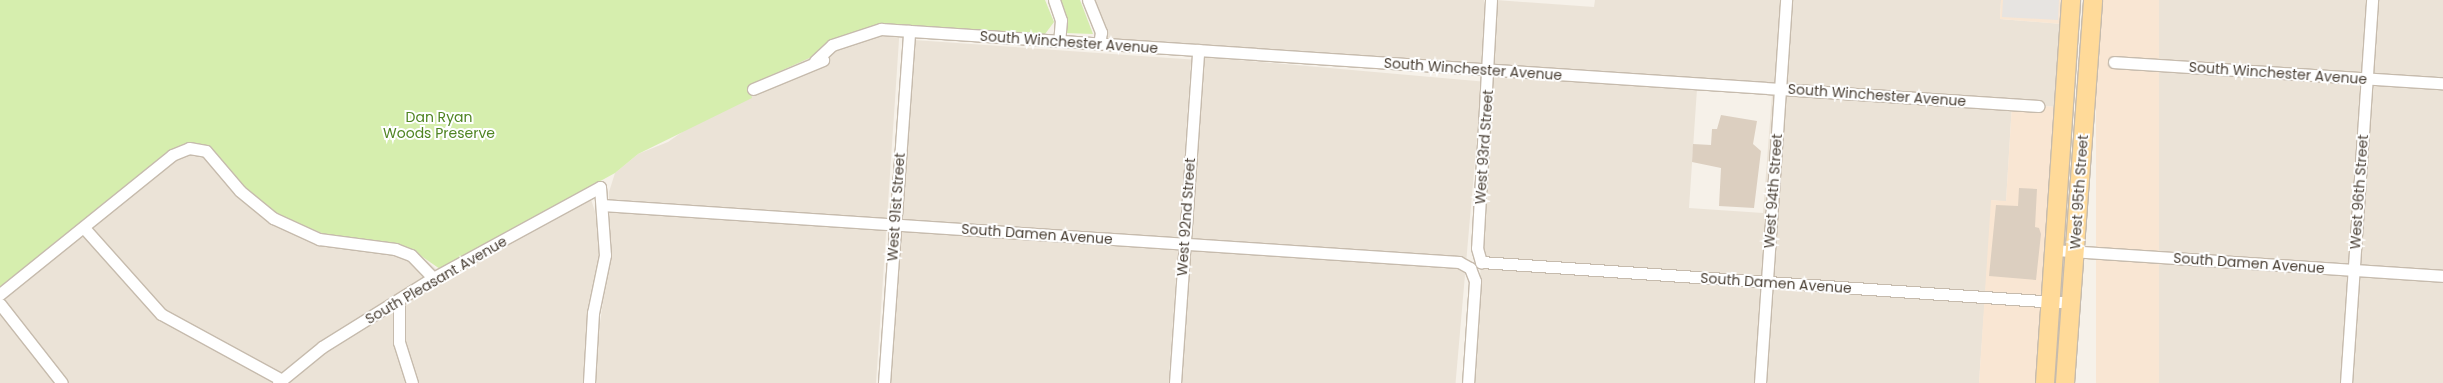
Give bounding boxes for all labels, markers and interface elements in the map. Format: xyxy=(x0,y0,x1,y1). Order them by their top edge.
street label: South Winchester Avenue xyxy=(979,27,1159,57)
street label: South Winchester Avenue xyxy=(1383,54,1563,84)
street label: South Winchester Avenue xyxy=(2188,58,2368,88)
street label: South Winchester Avenue xyxy=(1787,80,1967,110)
street label: West 93rd Street xyxy=(1472,89,1496,205)
park label: Dan Ryan Woods Preserve xyxy=(383,109,495,142)
street label: West 94th Street xyxy=(1761,133,1785,249)
street label: West 95th Street xyxy=(2067,134,2091,250)
street label: West 96th Street xyxy=(2347,134,2371,250)
street label: West 91st Street xyxy=(884,152,908,262)
street label: West 92nd Street xyxy=(1173,157,1199,277)
street label: South Damen Avenue xyxy=(961,220,1113,248)
street label: South Pleasant Avenue xyxy=(362,233,510,327)
street label: South Damen Avenue xyxy=(2173,249,2325,277)
street label: South Damen Avenue xyxy=(1700,269,1852,297)

